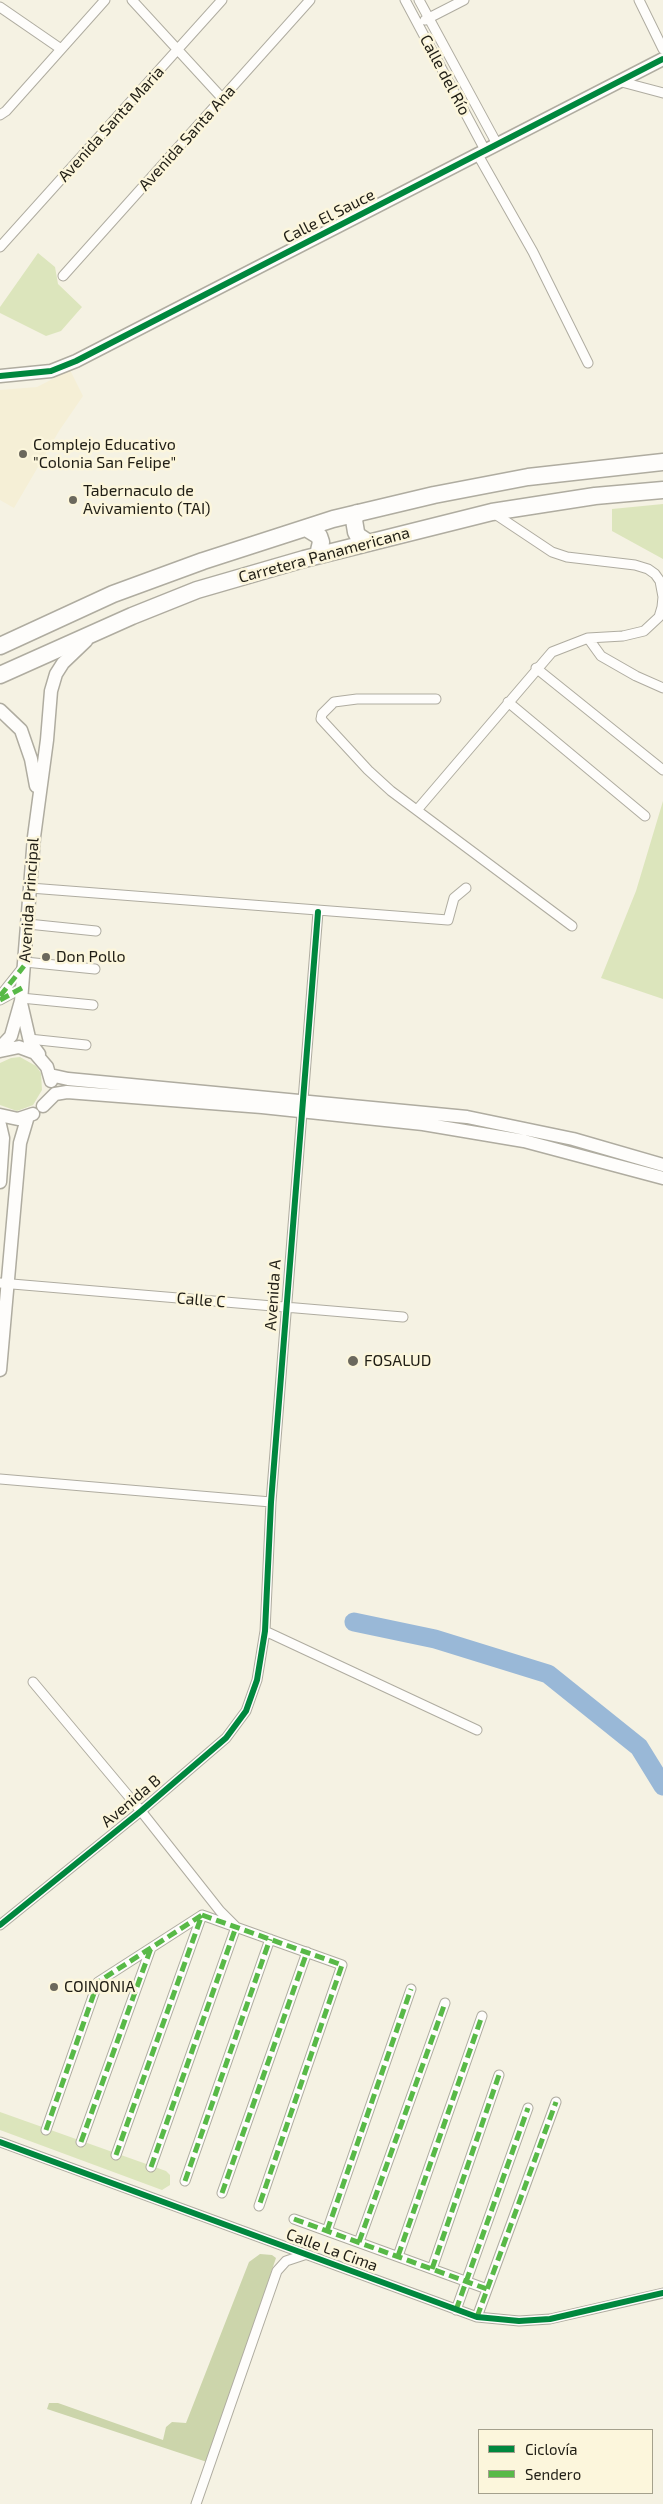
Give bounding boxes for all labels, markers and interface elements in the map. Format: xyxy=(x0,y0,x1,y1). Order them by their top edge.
street label: Calle del Río xyxy=(416,31,474,119)
street label: Avenida Santa Maria xyxy=(54,62,168,186)
street label: Avenida Santa Ana xyxy=(135,81,239,195)
street label: Calle El Sauce xyxy=(280,185,378,247)
place label: Complejo Educativo "Colonia San Felipe" xyxy=(33,435,176,473)
marker: Complejo Educativo "Colonia San Felipe" xyxy=(17,448,29,460)
place label: Tabernaculo de Avivamiento (TAI) xyxy=(83,481,211,519)
marker: Tabernaculo de Avivamiento (TAI) xyxy=(67,494,79,506)
street label: Carretera Panamericana xyxy=(236,523,412,587)
street label: Avenida Principal xyxy=(15,837,43,963)
place label: Don Pollo xyxy=(56,947,126,967)
marker: Don Pollo xyxy=(40,951,52,963)
street label: Avenida A xyxy=(261,1259,285,1331)
street label: Calle C xyxy=(176,1288,226,1312)
place label: FOSALUD xyxy=(364,1351,431,1371)
marker: FOSALUD xyxy=(346,1354,360,1368)
street label: Avenida B xyxy=(98,1771,164,1831)
place label: COINONIA xyxy=(64,1977,135,1997)
marker: COINONIA xyxy=(48,1981,60,1993)
street label: Calle La Cima xyxy=(284,2225,380,2275)
legend xyxy=(478,2429,653,2494)
text: Ciclovía xyxy=(525,2440,577,2458)
text: Sendero xyxy=(525,2465,581,2483)

